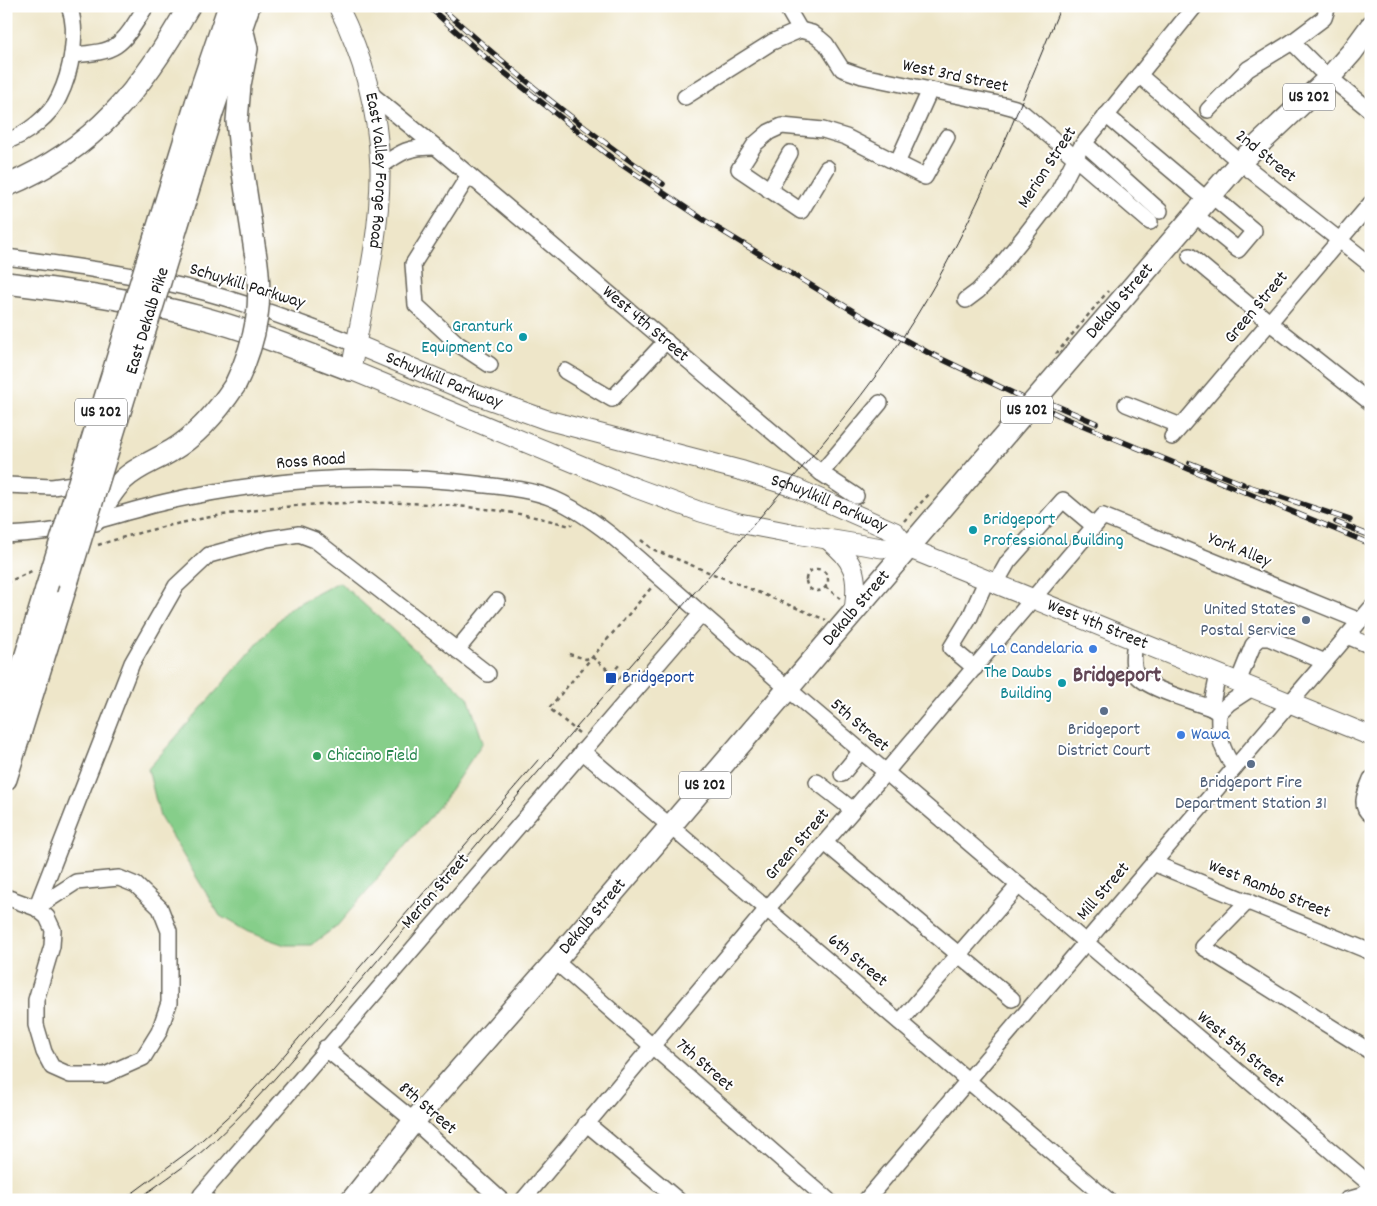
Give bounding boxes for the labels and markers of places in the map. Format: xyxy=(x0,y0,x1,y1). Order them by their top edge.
place label: Granturk Equipment Co xyxy=(421,315,513,361)
marker: Granturk Equipment Co xyxy=(517,331,529,343)
place label: Bridgeport Professional Building xyxy=(983,508,1124,554)
marker: Bridgeport Professional Building xyxy=(967,524,979,536)
place label: United States Postal Service xyxy=(1200,598,1296,644)
marker: United States Postal Service xyxy=(1300,614,1312,626)
place label: La Candelaria xyxy=(990,637,1084,662)
marker: La Candelaria xyxy=(1087,643,1099,655)
place label: The Daubs Building xyxy=(984,661,1052,707)
place label: Bridgeport xyxy=(622,666,695,691)
marker: Bridgeport xyxy=(604,671,618,685)
marker: The Daubs Building xyxy=(1056,677,1068,689)
marker: Bridgeport District Court xyxy=(1098,705,1110,717)
place label: Bridgeport District Court xyxy=(1058,718,1151,764)
place label: Wawa xyxy=(1191,723,1230,748)
marker: Wawa xyxy=(1175,729,1187,741)
place label: Chiccino Field xyxy=(327,744,418,769)
marker: Chiccino Field xyxy=(311,750,323,762)
marker: Bridgeport Fire Department Station 31 xyxy=(1245,758,1257,770)
place label: Bridgeport Fire Department Station 31 xyxy=(1175,771,1327,817)

